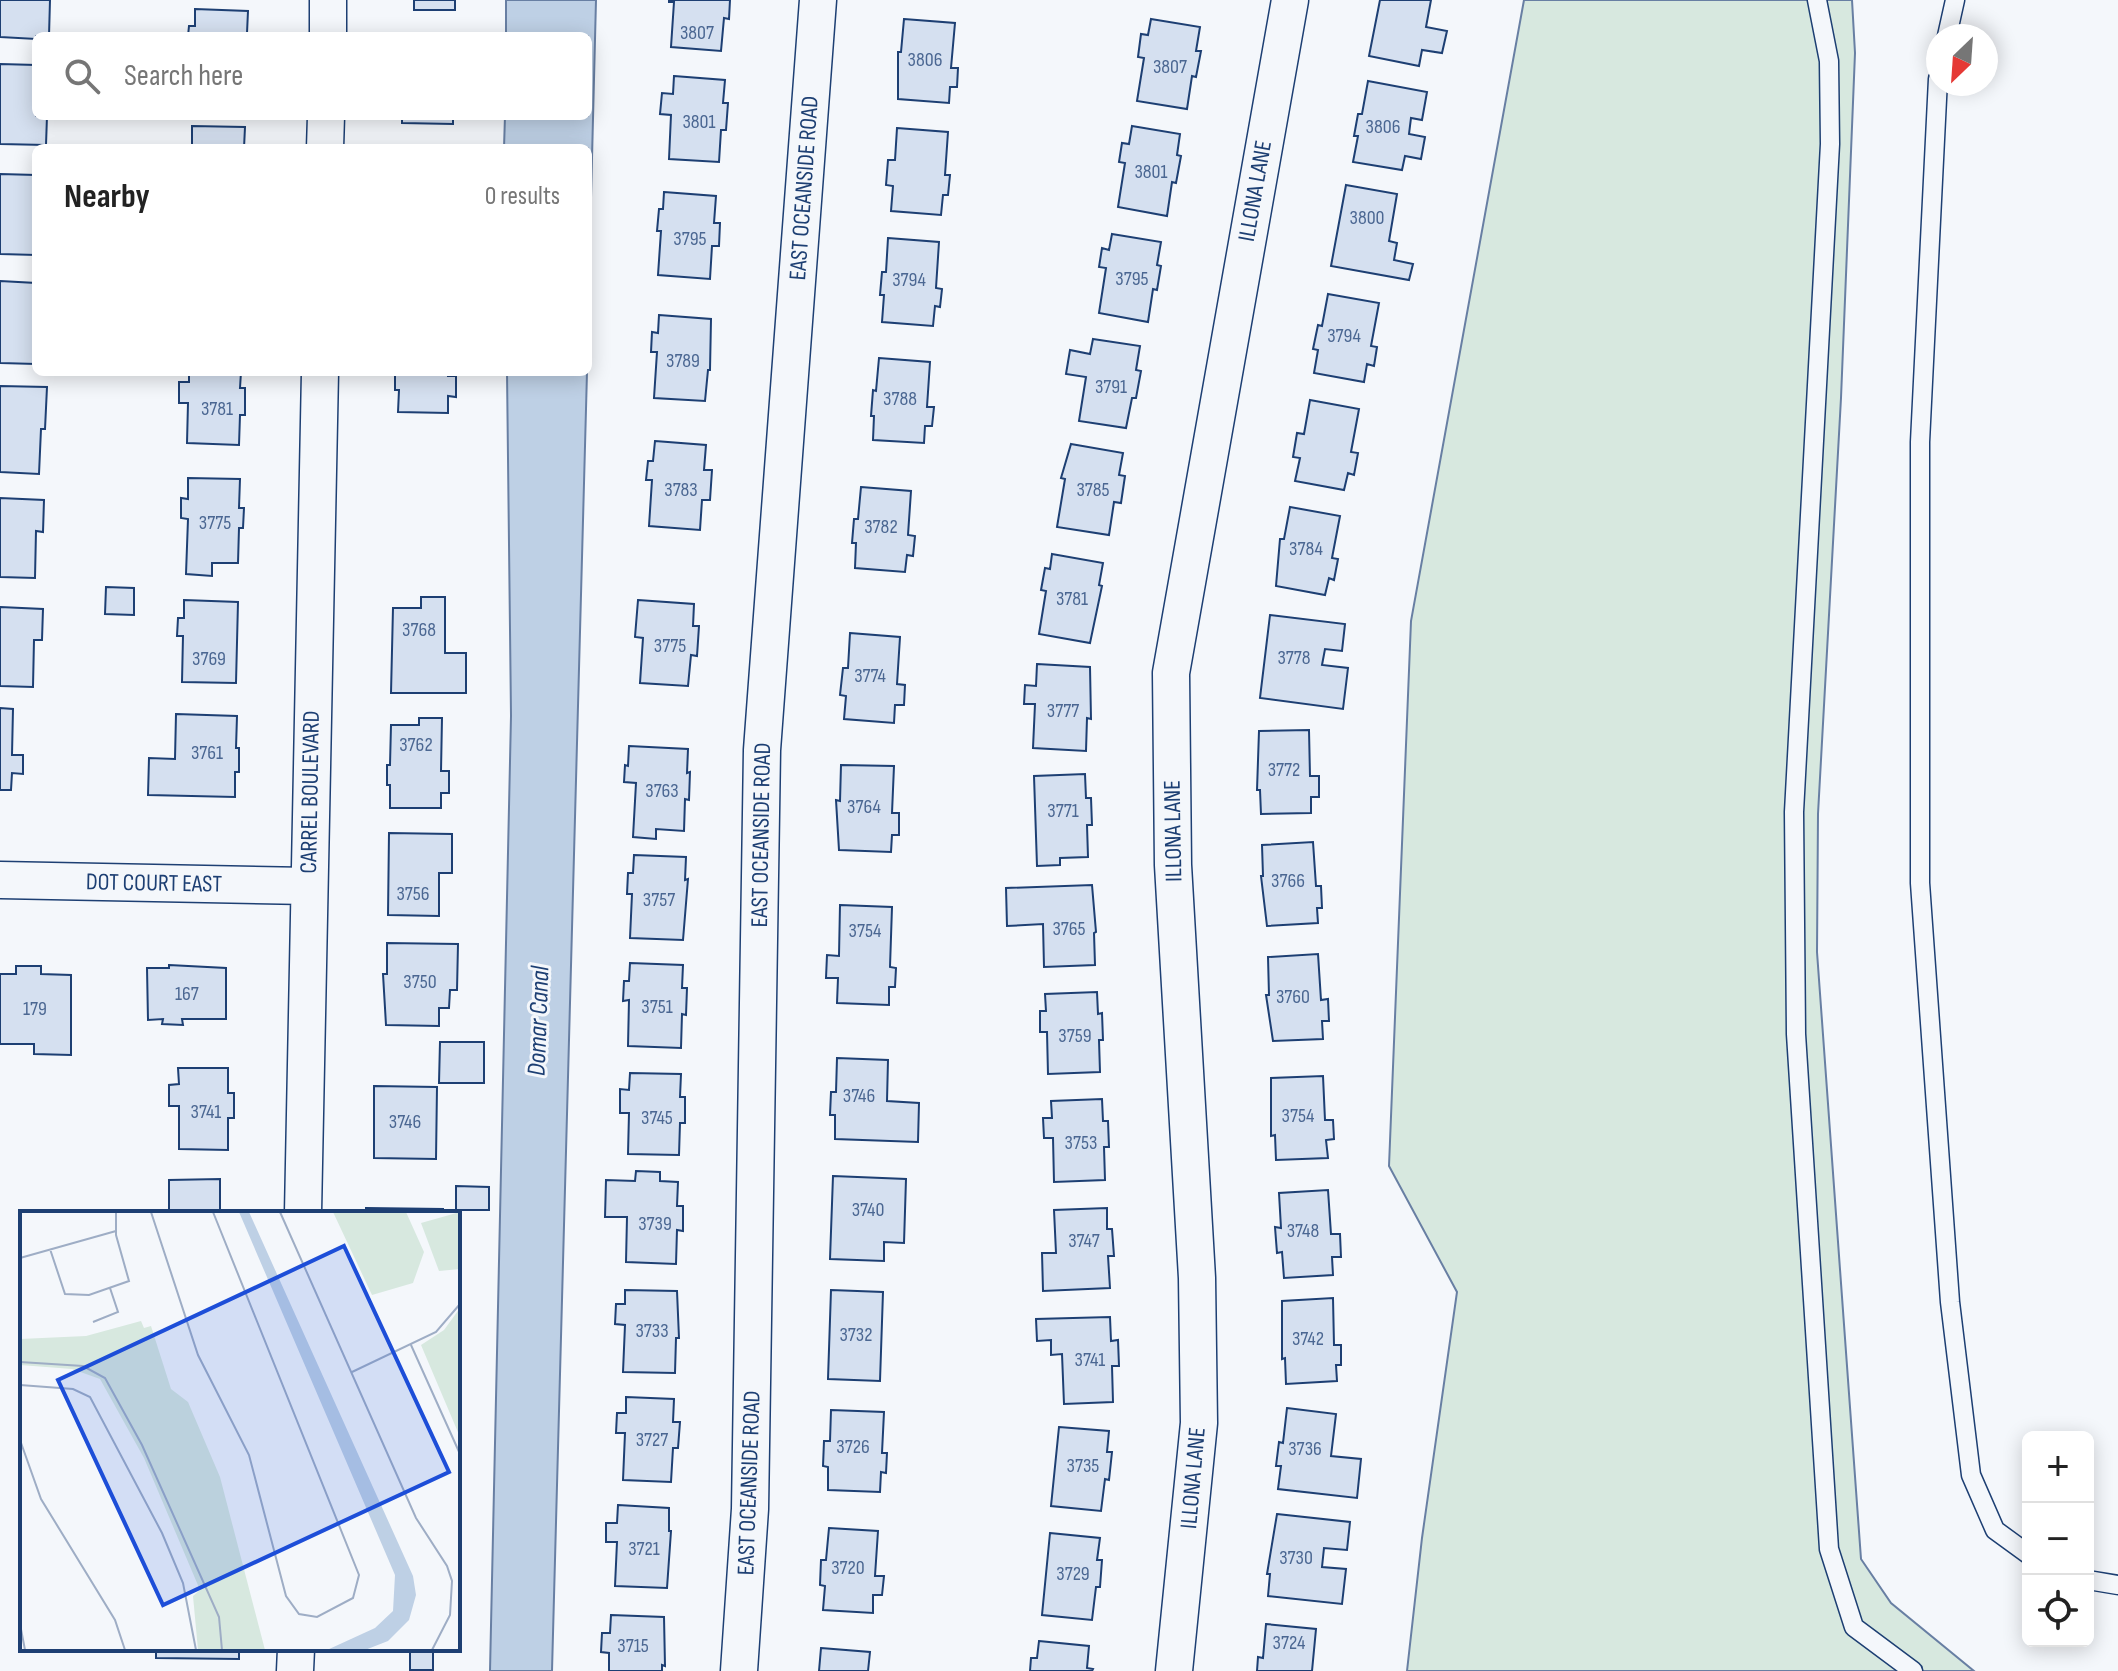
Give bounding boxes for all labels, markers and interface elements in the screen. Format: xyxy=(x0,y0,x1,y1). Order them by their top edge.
house number: 3807 xyxy=(680,21,714,45)
north arrow xyxy=(1926,24,1998,96)
search box xyxy=(32,32,592,120)
house number: 3806 xyxy=(908,48,942,72)
icon: search xyxy=(60,54,104,98)
house number: 3807 xyxy=(1153,55,1187,79)
text: Search here xyxy=(124,58,243,94)
street label: EAST OCEANSIDE ROAD xyxy=(783,95,825,281)
house number: 3801 xyxy=(682,110,716,134)
house number: 3806 xyxy=(1366,115,1400,139)
street label: ILLONA LANE xyxy=(1232,138,1278,244)
house number: 3801 xyxy=(1134,160,1168,184)
text: Nearby xyxy=(64,176,150,217)
text: 0 results xyxy=(485,181,560,212)
house number: 3800 xyxy=(1350,206,1384,230)
house number: 3795 xyxy=(673,227,707,251)
house number: 3795 xyxy=(1115,267,1149,291)
house number: 3794 xyxy=(892,268,926,292)
house number: 3794 xyxy=(1327,324,1361,348)
house number: 3789 xyxy=(666,349,700,373)
house number: 3791 xyxy=(1095,375,1127,399)
house number: 3788 xyxy=(883,387,917,411)
house number: 3781 xyxy=(201,397,233,421)
house number: 3783 xyxy=(664,478,698,502)
house number: 3785 xyxy=(1076,478,1110,502)
house number: 3775 xyxy=(199,511,231,535)
house number: 3782 xyxy=(864,515,898,539)
house number: 3784 xyxy=(1289,537,1323,561)
house number: 3781 xyxy=(1056,587,1088,611)
house number: 3768 xyxy=(402,618,436,642)
house number: 3775 xyxy=(654,634,686,658)
house number: 3778 xyxy=(1277,646,1311,670)
house number: 3769 xyxy=(192,647,226,671)
house number: 3774 xyxy=(854,664,886,688)
house number: 3777 xyxy=(1047,699,1079,723)
street label: CARREL BOULEVARD xyxy=(294,710,326,874)
house number: 3762 xyxy=(399,733,433,757)
house number: 3761 xyxy=(191,741,223,765)
street label: EAST OCEANSIDE ROAD xyxy=(745,742,777,928)
house number: 3772 xyxy=(1268,758,1300,782)
house number: 3763 xyxy=(645,779,679,803)
street label: ILLONA LANE xyxy=(1158,780,1188,882)
house number: 3764 xyxy=(847,795,881,819)
house number: 3771 xyxy=(1047,799,1079,823)
street label: DOT COURT EAST xyxy=(86,867,223,899)
house number: 3766 xyxy=(1271,869,1305,893)
house number: 3756 xyxy=(396,882,430,906)
house number: 3757 xyxy=(643,888,675,912)
house number: 3765 xyxy=(1052,917,1086,941)
house number: 3754 xyxy=(849,919,881,943)
water label: Domar Canal xyxy=(522,964,556,1077)
house number: 3750 xyxy=(403,970,437,994)
house number: 167 xyxy=(175,982,199,1006)
house number: 3760 xyxy=(1276,985,1310,1009)
house number: 3751 xyxy=(641,995,673,1019)
house number: 179 xyxy=(23,997,47,1021)
house number: 3759 xyxy=(1058,1024,1092,1048)
house number: 3746 xyxy=(843,1084,875,1108)
house number: 3741 xyxy=(191,1100,221,1124)
house number: 3754 xyxy=(1282,1104,1314,1128)
house number: 3745 xyxy=(641,1106,673,1130)
house number: 3746 xyxy=(389,1110,421,1134)
house number: 3753 xyxy=(1065,1131,1097,1155)
house number: 3740 xyxy=(852,1198,884,1222)
inset map xyxy=(20,1211,460,1651)
house number: 3739 xyxy=(638,1212,672,1236)
house number: 3748 xyxy=(1287,1219,1319,1243)
house number: 3747 xyxy=(1068,1229,1100,1253)
house number: 3733 xyxy=(635,1319,669,1343)
house number: 3732 xyxy=(839,1323,873,1347)
house number: 3742 xyxy=(1292,1327,1324,1351)
house number: 3741 xyxy=(1075,1348,1105,1372)
street label: EAST OCEANSIDE ROAD xyxy=(731,1390,767,1576)
street label: ILLONA LANE xyxy=(1174,1426,1212,1530)
house number: 3727 xyxy=(636,1428,668,1452)
map controls xyxy=(2022,1431,2094,1647)
button: + xyxy=(2022,1431,2094,1503)
house number: 3726 xyxy=(836,1435,870,1459)
house number: 3736 xyxy=(1288,1437,1322,1461)
house number: 3735 xyxy=(1067,1454,1099,1478)
button: − xyxy=(2022,1503,2094,1575)
house number: 3721 xyxy=(628,1537,660,1561)
house number: 3730 xyxy=(1279,1546,1313,1570)
house number: 3720 xyxy=(831,1556,865,1580)
house number: 3729 xyxy=(1056,1562,1090,1586)
button: locate xyxy=(2022,1575,2094,1647)
house number: 3724 xyxy=(1273,1631,1305,1655)
house number: 3715 xyxy=(617,1634,649,1658)

